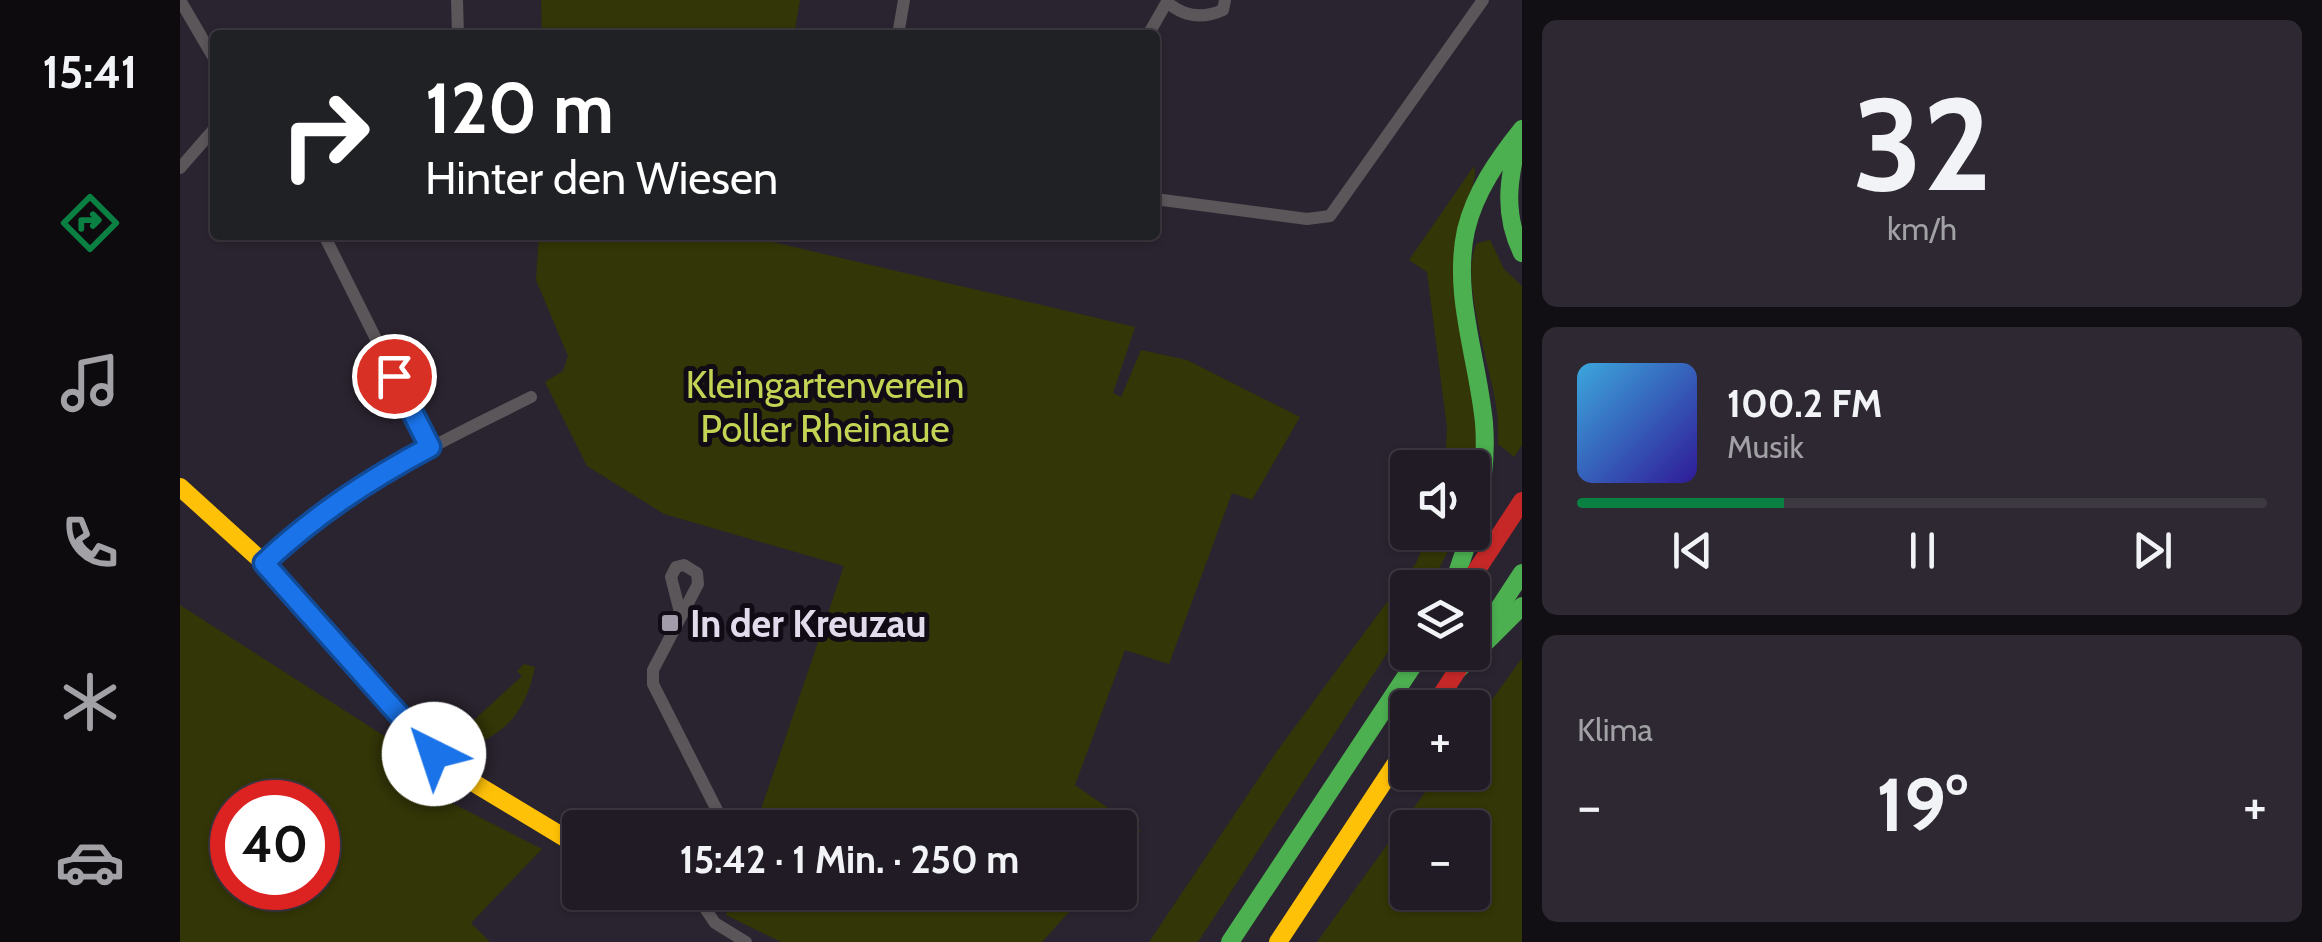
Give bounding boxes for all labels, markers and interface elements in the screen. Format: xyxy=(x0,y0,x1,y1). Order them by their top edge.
text: 15:41 xyxy=(43,45,137,99)
text: 120 m xyxy=(425,65,614,151)
text: 32 xyxy=(1853,65,1991,223)
icon: right xyxy=(260,70,390,200)
text: Hinter den Wiesen xyxy=(425,151,778,205)
icon: directions xyxy=(55,188,125,258)
text: km/h xyxy=(1887,209,1957,248)
pin xyxy=(352,334,437,419)
icon: music xyxy=(55,348,125,418)
icon: arrive xyxy=(367,349,422,404)
park label: Kleingartenverein Poller Rheinaue xyxy=(685,361,965,452)
text: 100.2 FM xyxy=(1727,380,1882,427)
text: Musik xyxy=(1727,427,1804,466)
map controls xyxy=(1390,450,1490,910)
button: sound xyxy=(1390,450,1490,550)
icon: phone xyxy=(55,508,125,578)
icon: previous xyxy=(1665,523,1720,578)
icon: pause xyxy=(1895,523,1950,578)
icon: next xyxy=(2125,523,2180,578)
button: layers xyxy=(1390,570,1490,670)
place label: In der Kreuzau xyxy=(690,600,927,647)
marker: In der Kreuzau xyxy=(659,612,681,634)
icon: climate xyxy=(55,667,125,737)
button: + xyxy=(1390,690,1490,790)
position arrow xyxy=(382,702,486,806)
text: Klima xyxy=(1577,710,1653,749)
text: 19° xyxy=(1876,759,1968,850)
text: − xyxy=(1577,772,1601,839)
text: + xyxy=(2243,772,2267,839)
speed limit sign: 40 xyxy=(210,780,340,910)
button: − xyxy=(1390,810,1490,910)
icon: car xyxy=(55,827,125,897)
text: 15:42 · 1 Min. · 250 m xyxy=(680,836,1019,883)

